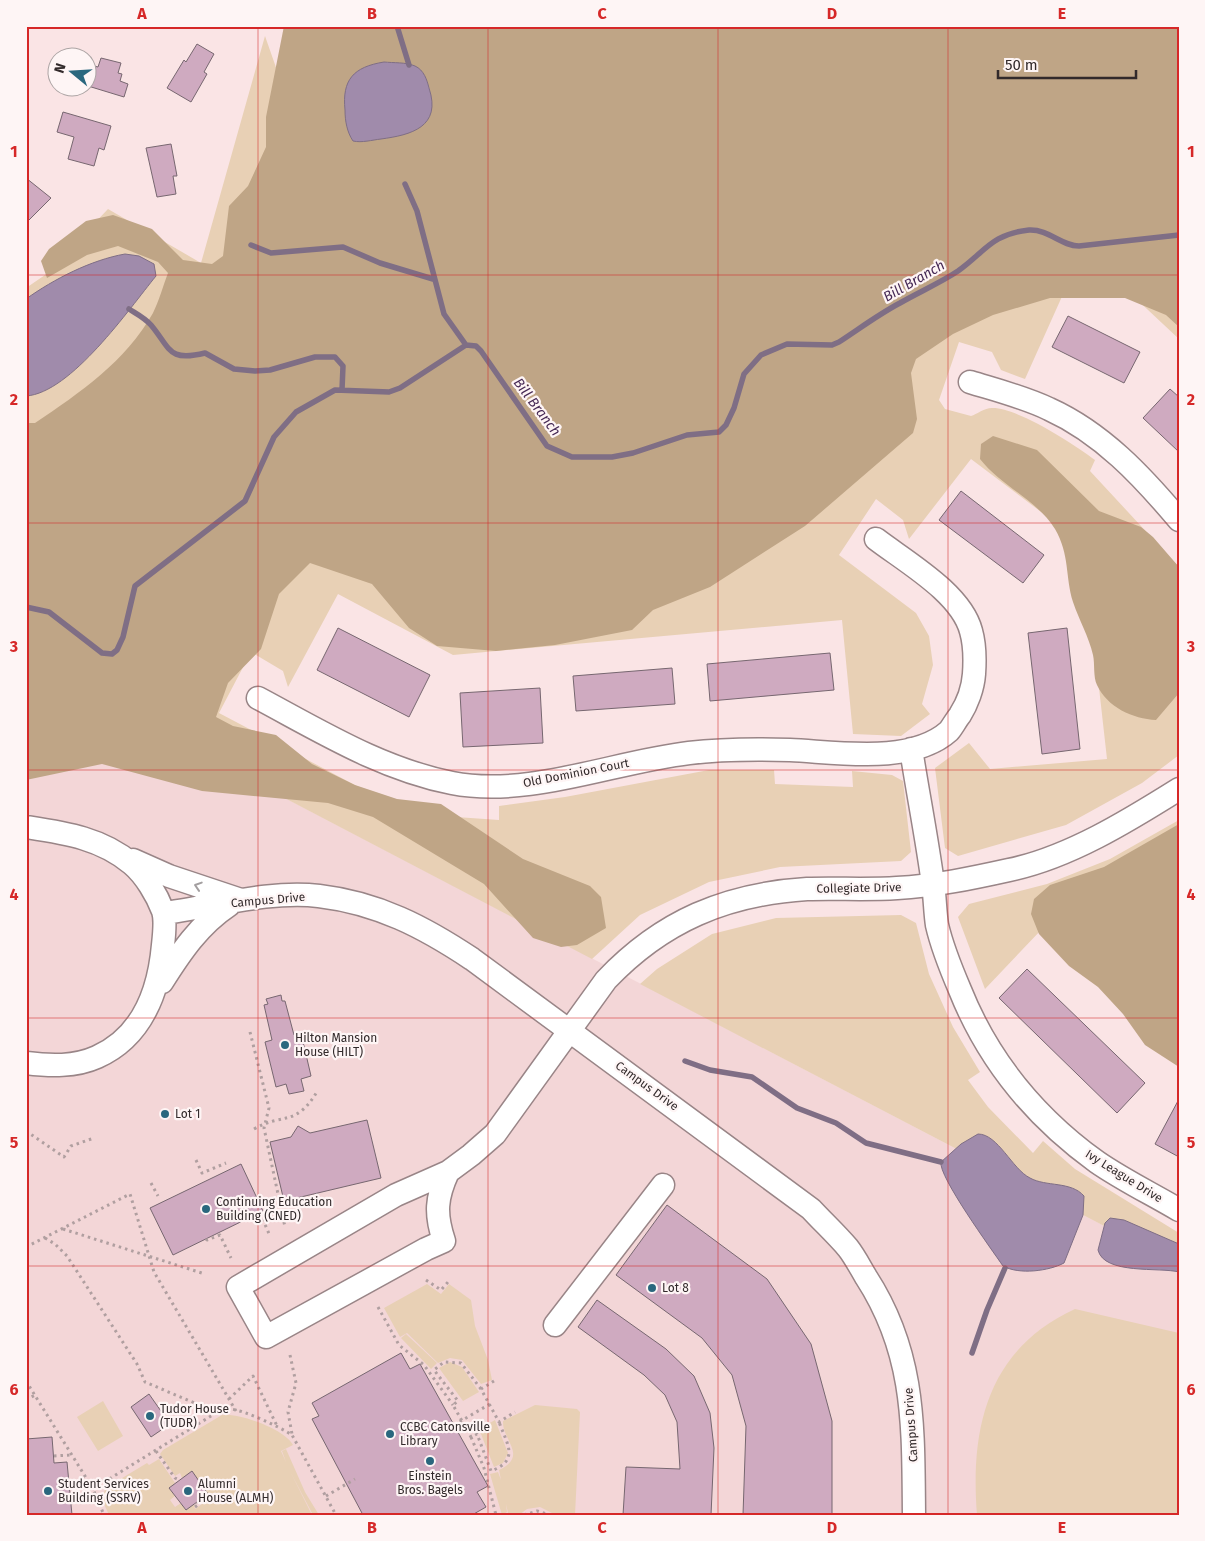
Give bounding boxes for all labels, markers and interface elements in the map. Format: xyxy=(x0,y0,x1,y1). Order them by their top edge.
text: A xyxy=(136,4,147,23)
text: B xyxy=(367,4,377,23)
text: C xyxy=(597,4,607,23)
text: D xyxy=(827,4,837,23)
text: E xyxy=(1058,4,1066,23)
north arrow xyxy=(48,48,98,98)
scale bar xyxy=(998,48,1135,80)
text: 50 m xyxy=(1005,56,1038,74)
text: N xyxy=(51,61,70,75)
text: 1 xyxy=(10,142,18,161)
text: 1 xyxy=(1187,142,1195,161)
water label: Bill Branch xyxy=(880,257,948,305)
water label: Bill Branch xyxy=(510,375,564,439)
text: 2 xyxy=(10,390,18,409)
text: 2 xyxy=(1187,390,1195,409)
text: 3 xyxy=(9,637,18,656)
text: 3 xyxy=(1186,637,1195,656)
street label: Old Dominion Court xyxy=(522,756,631,790)
street label: Collegiate Drive xyxy=(816,880,902,896)
one-way arrow xyxy=(194,881,203,891)
text: 4 xyxy=(9,885,19,904)
text: 4 xyxy=(1186,885,1196,904)
street label: Campus Drive xyxy=(230,890,306,910)
place label: Hilton Mansion House (HILT) xyxy=(295,1031,377,1059)
marker: Hilton Mansion House (HILT) xyxy=(279,1039,291,1051)
street label: Campus Drive xyxy=(613,1058,681,1114)
place label: Lot 1 xyxy=(175,1107,200,1121)
marker: Lot 1 xyxy=(159,1108,171,1120)
text: 5 xyxy=(10,1133,19,1152)
text: 5 xyxy=(1187,1133,1196,1152)
street label: Ivy League Drive xyxy=(1083,1147,1165,1205)
place label: Continuing Education Building (CNED) xyxy=(216,1195,332,1223)
marker: Continuing Education Building (CNED) xyxy=(200,1203,212,1215)
place label: Lot 8 xyxy=(662,1281,689,1295)
marker: Lot 8 xyxy=(646,1282,658,1294)
text: 6 xyxy=(9,1380,19,1399)
text: 6 xyxy=(1186,1380,1196,1399)
street label: Campus Drive xyxy=(901,1387,921,1463)
place label: Tudor House (TUDR) xyxy=(160,1402,229,1430)
marker: Tudor House (TUDR) xyxy=(144,1410,156,1422)
place label: CCBC Catonsville Library xyxy=(400,1420,490,1448)
marker: CCBC Catonsville Library xyxy=(384,1428,396,1440)
marker: Einstein Bros. Bagels xyxy=(424,1455,436,1467)
place label: Einstein Bros. Bagels xyxy=(397,1469,463,1497)
place label: Student Services Building (SSRV) xyxy=(58,1477,149,1505)
place label: Alumni House (ALMH) xyxy=(198,1477,274,1505)
marker: Student Services Building (SSRV) xyxy=(42,1485,54,1497)
marker: Alumni House (ALMH) xyxy=(182,1485,194,1497)
text: A xyxy=(136,1518,147,1537)
text: B xyxy=(367,1518,377,1537)
text: C xyxy=(597,1518,607,1537)
text: D xyxy=(827,1518,837,1537)
text: E xyxy=(1058,1518,1066,1537)

